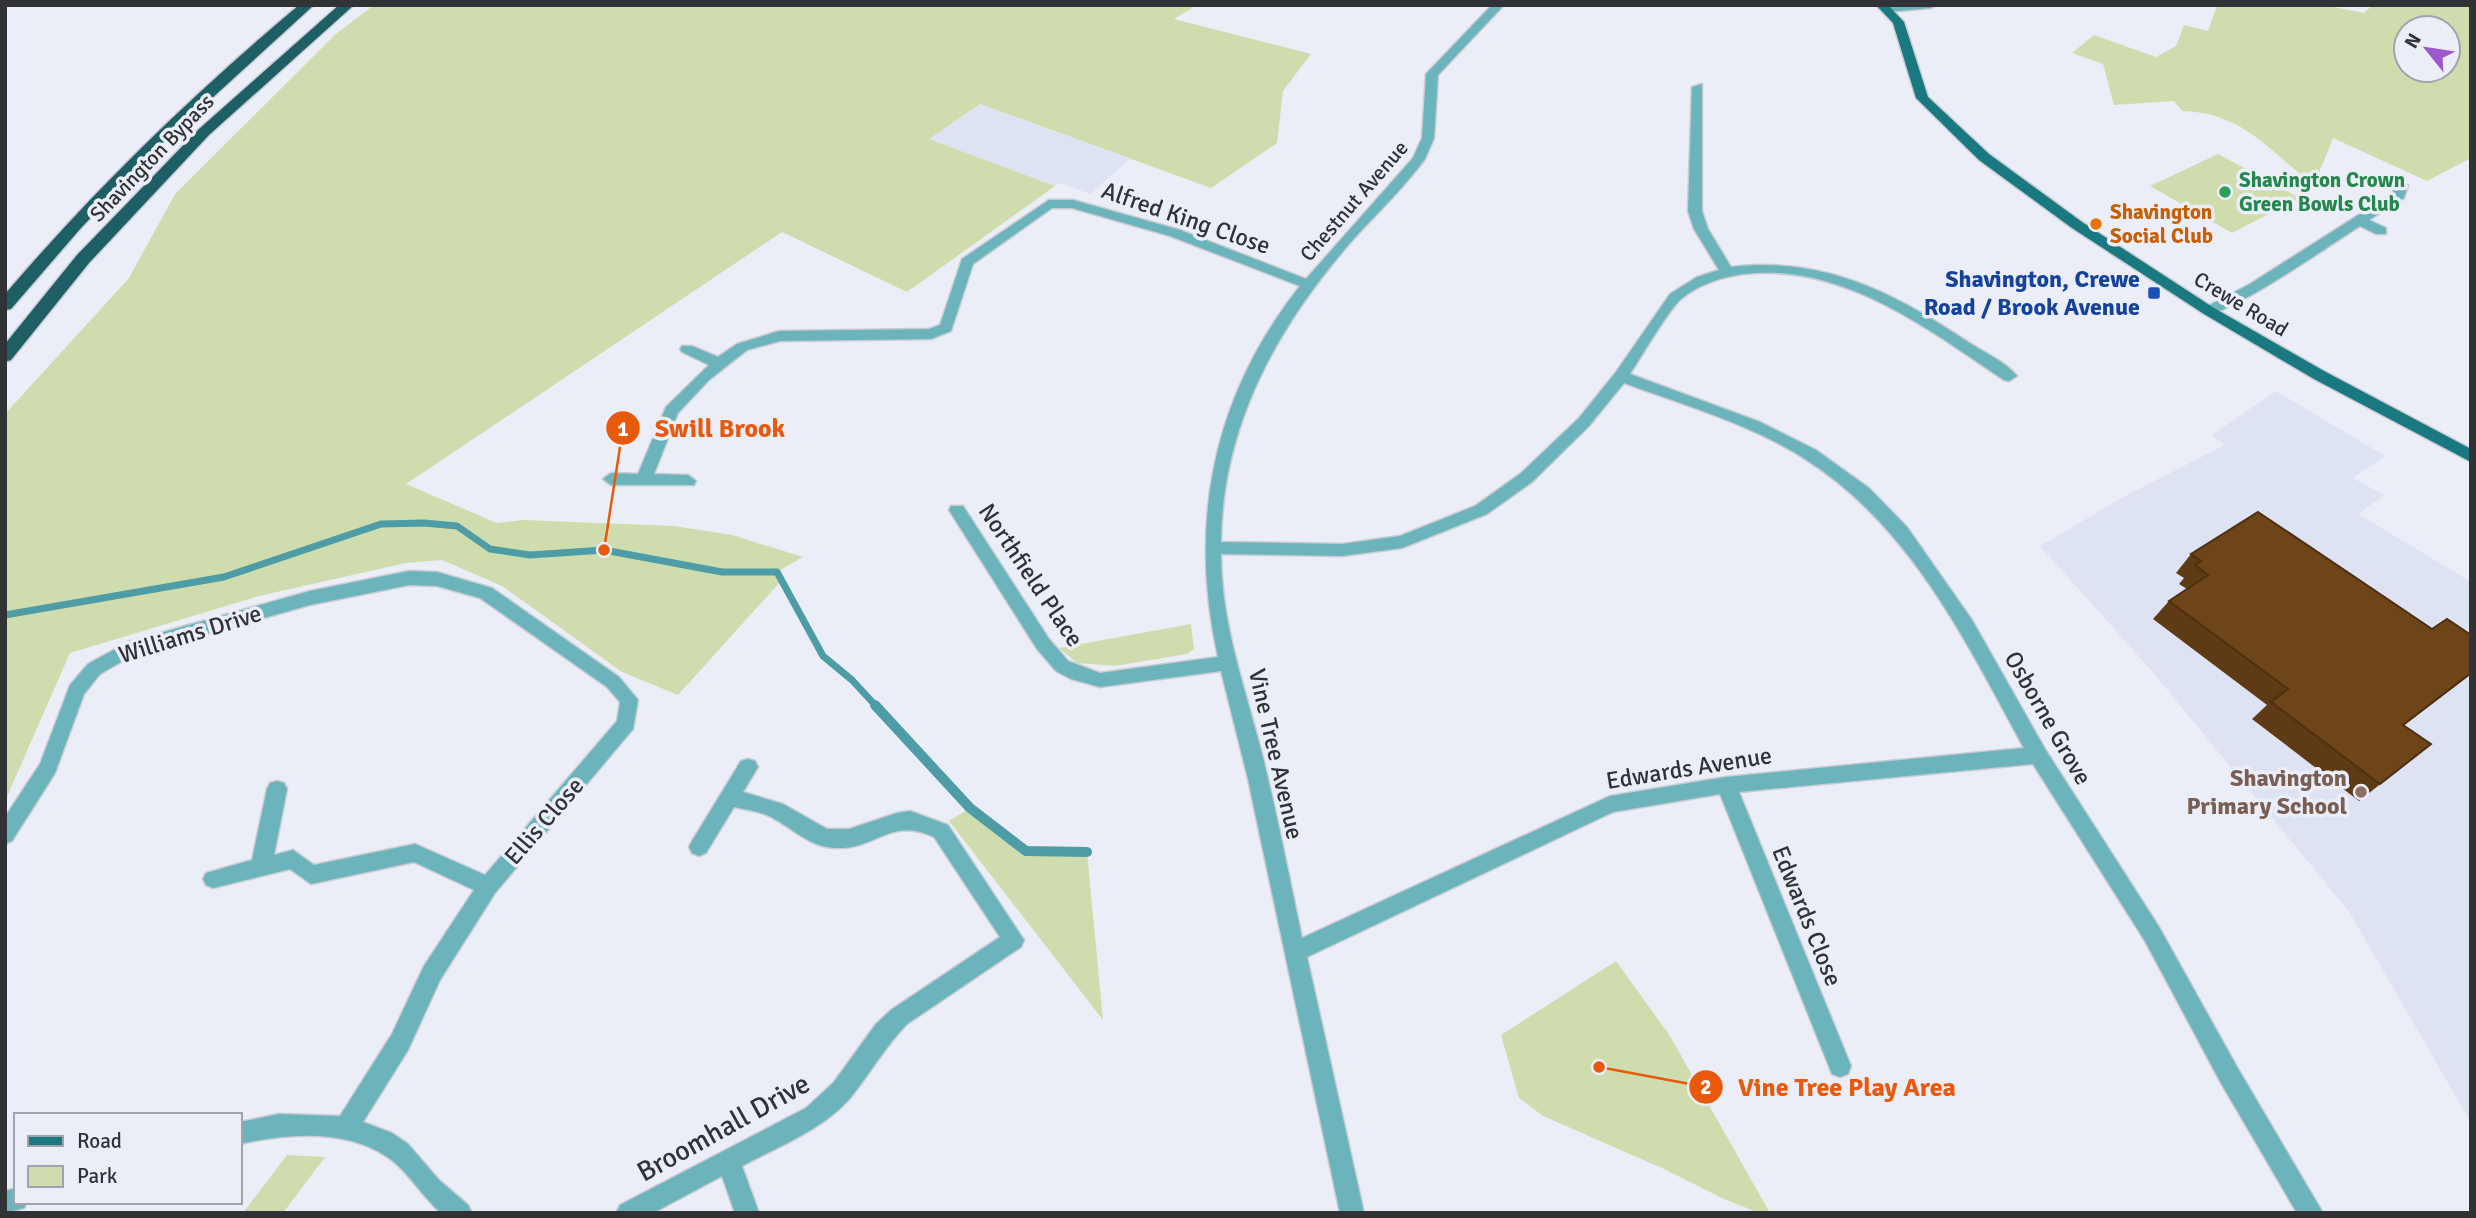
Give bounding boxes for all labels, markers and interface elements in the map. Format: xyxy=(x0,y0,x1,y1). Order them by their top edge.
north arrow xyxy=(2392,14,2462,84)
text: N xyxy=(2399,29,2427,53)
street label: Shavington Bypass xyxy=(84,89,220,227)
street label: Chestnut Avenue xyxy=(1294,135,1414,267)
place label: Shavington Crown Green Bowls Club xyxy=(2239,167,2405,217)
street label: Alfred King Close xyxy=(1098,175,1274,261)
marker: Shavington Crown Green Bowls Club xyxy=(2217,184,2233,200)
place label: Shavington Social Club xyxy=(2110,199,2213,249)
marker: Shavington Social Club xyxy=(2088,216,2104,232)
place label: Shavington, Crewe Road / Brook Avenue xyxy=(1924,264,2140,322)
street label: Crewe Road xyxy=(2189,266,2293,342)
marker: Shavington, Crewe Road / Brook Avenue xyxy=(2146,285,2162,301)
callout: Swill Brook xyxy=(606,405,799,452)
text: Swill Brook xyxy=(655,413,786,445)
text: 1 xyxy=(617,416,629,442)
street label: Northfield Place xyxy=(972,498,1090,652)
street label: Williams Drive xyxy=(115,598,265,670)
street label: Osborne Grove xyxy=(1998,646,2098,790)
street label: Vine Tree Avenue xyxy=(1242,666,1310,842)
street label: Edwards Avenue xyxy=(1604,740,1774,796)
place label: Shavington Primary School xyxy=(2186,763,2347,821)
street label: Ellis Close xyxy=(498,771,590,871)
marker: Shavington Primary School xyxy=(2353,784,2369,800)
street label: Edwards Close xyxy=(1765,841,1849,991)
callout: Vine Tree Play Area xyxy=(1689,1063,1970,1110)
street label: Broomhall Drive xyxy=(631,1066,816,1189)
text: Vine Tree Play Area xyxy=(1738,1072,1956,1104)
text: 2 xyxy=(1700,1074,1712,1100)
legend xyxy=(14,1113,242,1204)
text: Road xyxy=(77,1128,122,1154)
text: Park xyxy=(77,1163,118,1189)

